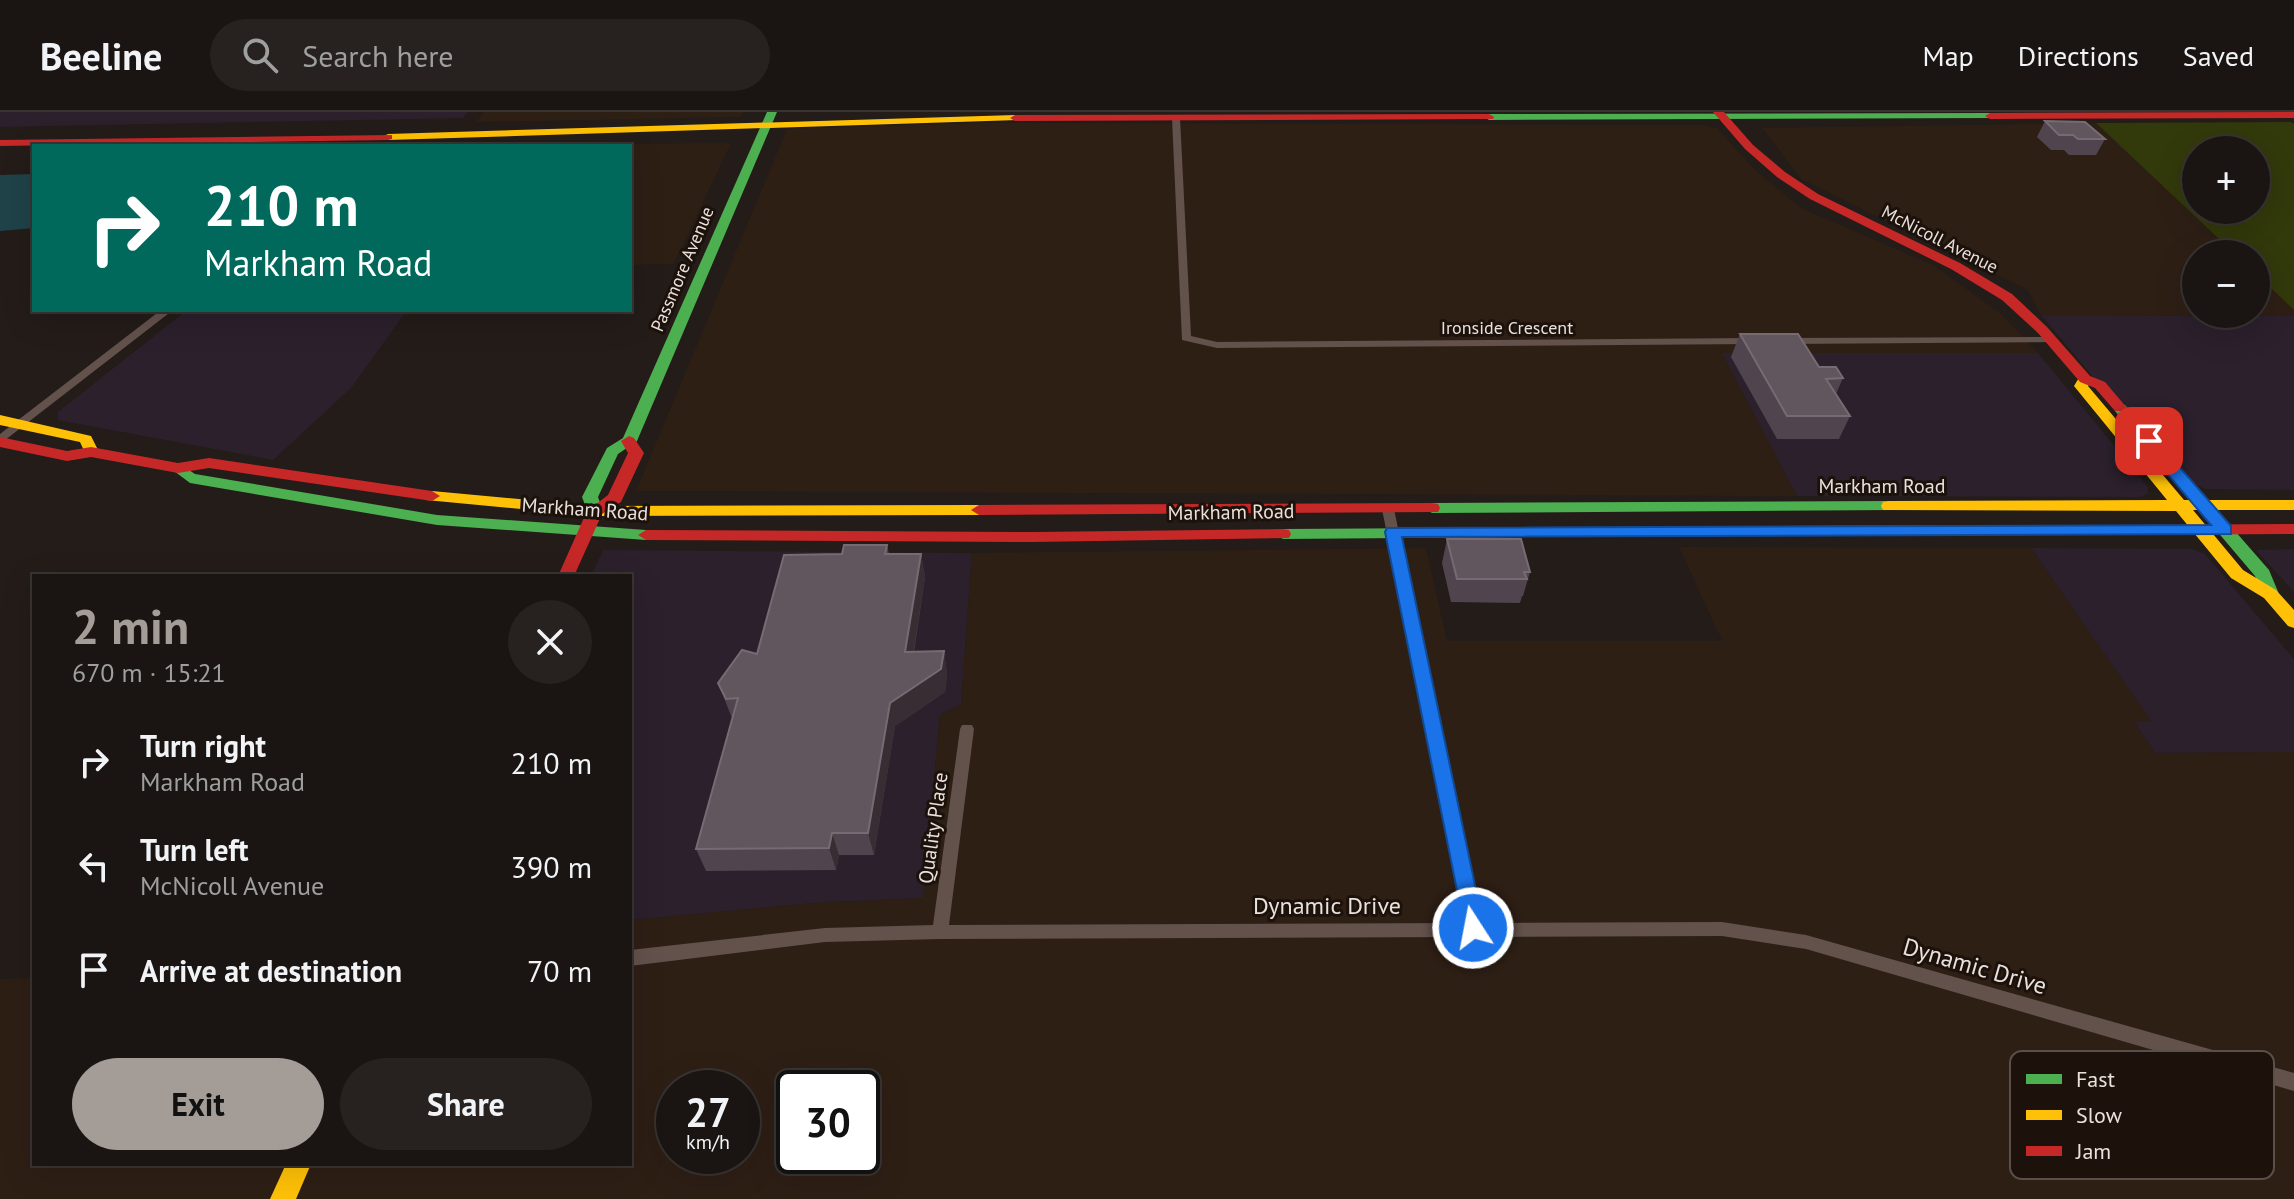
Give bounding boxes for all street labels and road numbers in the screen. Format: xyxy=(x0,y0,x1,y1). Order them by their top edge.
street label: McNicoll Avenue xyxy=(1878,200,2002,278)
street label: Passmore Avenue xyxy=(645,203,719,335)
street label: Ironside Crescent xyxy=(1441,316,1573,339)
street label: Markham Road xyxy=(1819,473,1945,499)
street label: Markham Road xyxy=(521,492,649,526)
street label: Markham Road xyxy=(1167,498,1295,526)
street label: Quality Place xyxy=(912,771,954,885)
street label: Dynamic Drive xyxy=(1253,890,1401,921)
street label: Dynamic Drive xyxy=(1900,931,2050,1001)

